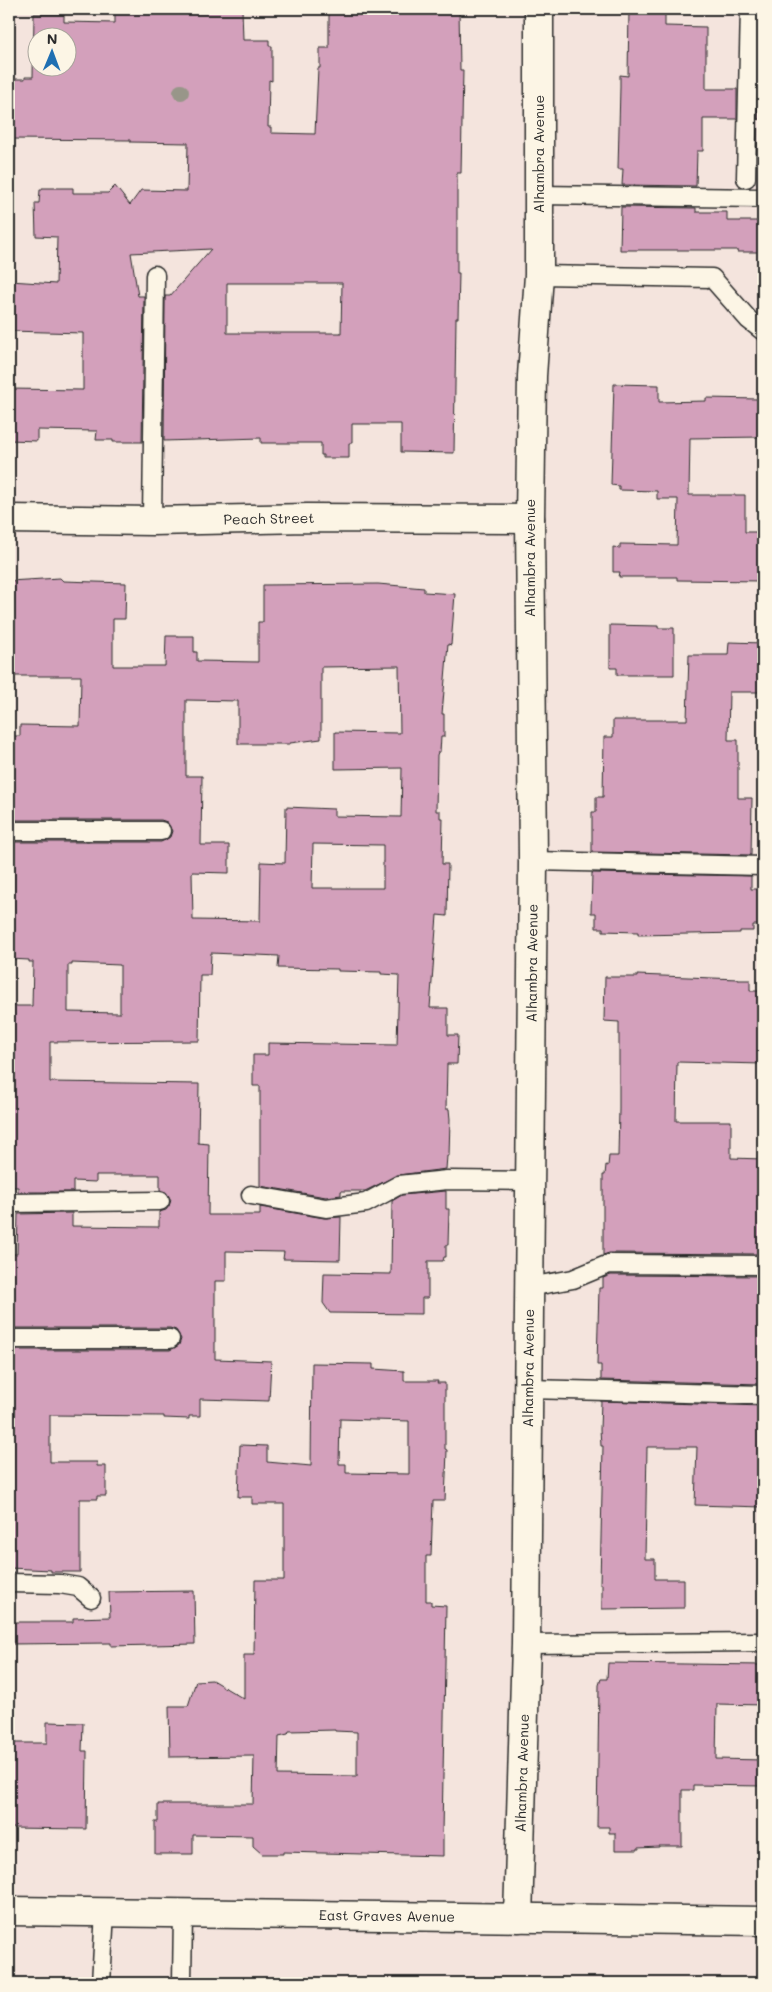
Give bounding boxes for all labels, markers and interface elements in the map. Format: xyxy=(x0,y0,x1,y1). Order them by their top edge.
north arrow xyxy=(28,28,78,78)
text: N xyxy=(47,29,58,48)
street label: Alhambra Avenue xyxy=(529,95,548,213)
street label: Alhambra Avenue xyxy=(520,499,539,617)
street label: Peach Street xyxy=(223,508,315,529)
street label: Alhambra Avenue xyxy=(522,904,542,1023)
street label: Alhambra Avenue xyxy=(518,1309,538,1428)
street label: Alhambra Avenue xyxy=(511,1713,533,1833)
street label: East Graves Avenue xyxy=(319,1905,455,1926)

